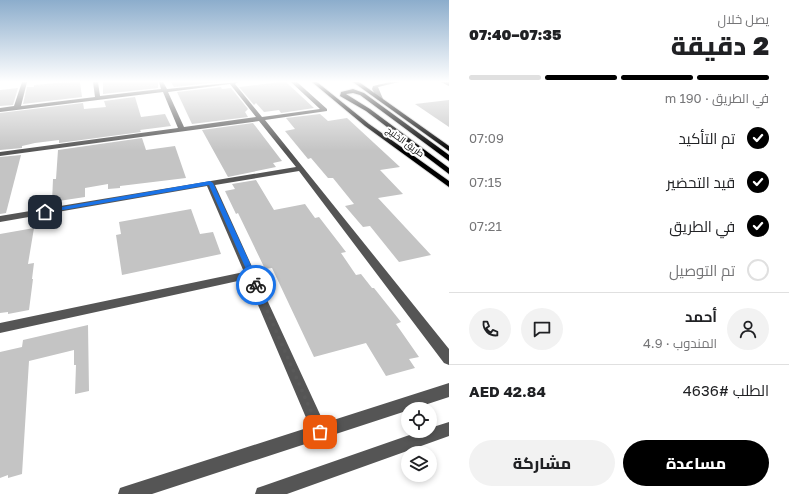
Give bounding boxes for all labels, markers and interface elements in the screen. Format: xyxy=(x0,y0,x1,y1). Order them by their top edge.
text: يصل خلال xyxy=(718,11,769,27)
text: 07:35–07:40 xyxy=(469,25,561,43)
text: 2 دقيقة xyxy=(671,30,769,61)
text: في الطريق · 190 m xyxy=(665,90,769,106)
street label: طريق الخليج xyxy=(384,124,427,160)
icon: check xyxy=(747,127,769,149)
text: تم التأكيد xyxy=(679,129,735,147)
text: 07:09 xyxy=(469,130,504,146)
icon: check xyxy=(747,171,769,193)
text: قيد التحضير xyxy=(666,173,735,191)
text: 07:15 xyxy=(469,174,502,190)
pin xyxy=(28,195,62,229)
icon: home xyxy=(34,201,56,223)
icon: check xyxy=(747,215,769,237)
text: في الطريق xyxy=(669,217,735,235)
text: 07:21 xyxy=(469,218,502,234)
text: تم التوصيل xyxy=(669,261,735,279)
courier xyxy=(236,265,276,305)
icon: bike xyxy=(245,274,267,296)
text: أحمد xyxy=(685,307,717,325)
button: phone xyxy=(469,308,511,350)
button: chat xyxy=(521,308,563,350)
button: person xyxy=(727,308,769,350)
text: المندوب · 4.9 xyxy=(643,335,717,351)
text: الطلب #4636 xyxy=(683,381,769,399)
text: AED 42.84 xyxy=(469,382,546,400)
map controls xyxy=(401,402,437,482)
button: locate xyxy=(401,402,437,438)
pin xyxy=(303,415,337,449)
icon: bag xyxy=(309,421,331,443)
button: مشاركة xyxy=(469,440,615,486)
button: مساعدة xyxy=(623,440,769,486)
button: layers xyxy=(401,446,437,482)

